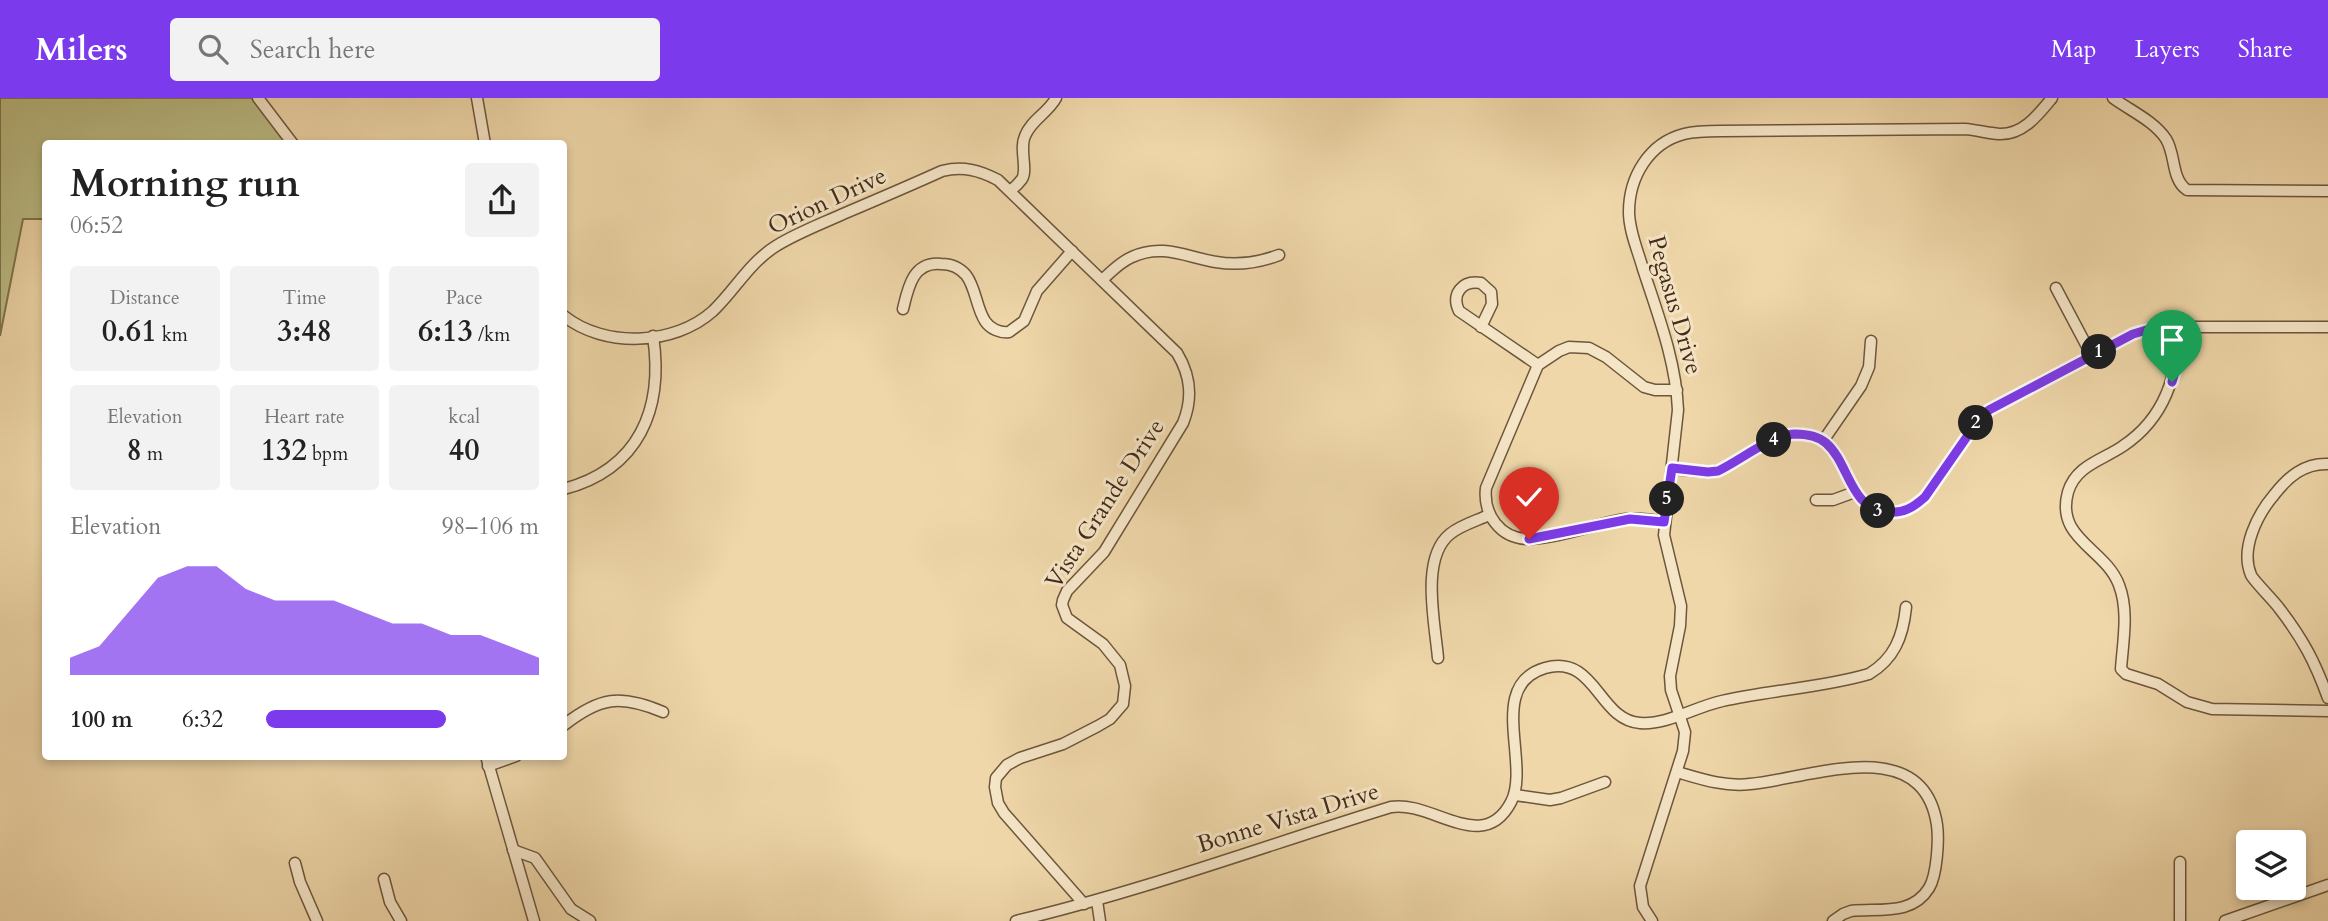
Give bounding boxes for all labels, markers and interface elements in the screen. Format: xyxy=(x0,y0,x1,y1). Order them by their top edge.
search box xyxy=(170,18,660,81)
text: Milers xyxy=(35,27,128,72)
icon: search xyxy=(194,30,232,68)
text: Search here xyxy=(250,32,376,67)
text: Map xyxy=(2051,33,2097,66)
text: Layers xyxy=(2135,33,2200,66)
text: Share xyxy=(2238,33,2293,66)
text: Morning run xyxy=(70,158,300,210)
street label: Orion Drive xyxy=(762,159,892,243)
button: share xyxy=(465,163,539,237)
text: 06:52 xyxy=(70,210,123,241)
street label: Pegasus Drive xyxy=(1639,232,1711,378)
text: Distance xyxy=(110,285,180,311)
text: Time xyxy=(283,285,326,311)
text: Pace xyxy=(446,285,483,311)
pin xyxy=(2142,310,2202,382)
text: 0.61 xyxy=(102,311,157,352)
text: 3:48 xyxy=(277,311,332,352)
text: 6:13 xyxy=(418,311,473,352)
icon: arrive xyxy=(2153,321,2191,359)
text: km xyxy=(157,322,188,348)
text: /km xyxy=(473,322,510,348)
pin: 1 xyxy=(2082,334,2116,370)
text: 1 xyxy=(2094,338,2103,364)
text: Elevation xyxy=(107,404,183,430)
text: Heart rate xyxy=(264,404,345,430)
text: kcal xyxy=(448,404,480,430)
pin: 2 xyxy=(1958,406,1994,440)
text: 2 xyxy=(1971,409,1980,435)
street label: Vista Grande Drive xyxy=(1038,413,1172,595)
pin: 4 xyxy=(1756,422,1792,458)
text: 4 xyxy=(1769,426,1778,452)
text: 8 xyxy=(127,430,142,471)
text: 132 xyxy=(261,430,307,471)
text: 40 xyxy=(449,430,480,471)
text: m xyxy=(142,441,163,467)
text: bpm xyxy=(307,441,348,467)
pin xyxy=(1499,467,1559,539)
icon: check xyxy=(1510,478,1548,516)
pin: 5 xyxy=(1650,482,1684,516)
text: 5 xyxy=(1662,485,1671,511)
pin: 3 xyxy=(1860,494,1896,528)
text: 3 xyxy=(1873,497,1882,523)
text: Elevation xyxy=(70,511,161,542)
text: 98–106 m xyxy=(442,511,539,542)
text: 100 m xyxy=(70,704,133,735)
text: 6:32 xyxy=(182,704,223,735)
street label: Bonne Vista Drive xyxy=(1193,775,1383,861)
map controls xyxy=(2236,830,2306,900)
button: layers xyxy=(2236,830,2306,900)

